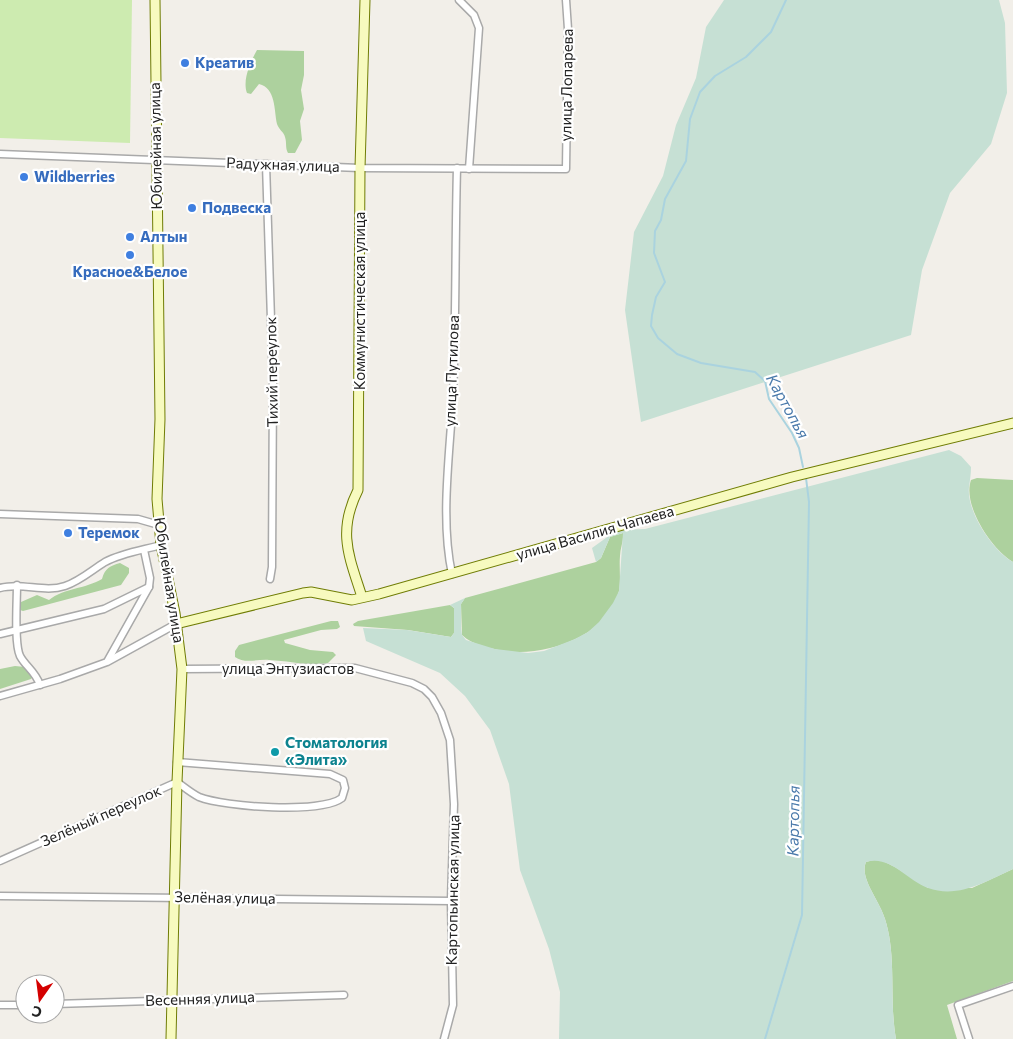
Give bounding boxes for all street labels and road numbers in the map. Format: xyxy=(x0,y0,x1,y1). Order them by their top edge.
street label: улица Лопарева xyxy=(556,28,576,142)
street label: Юбилейная улица xyxy=(145,82,165,210)
street label: Радужная улица xyxy=(226,153,340,175)
street label: Коммунистическая улица xyxy=(350,212,368,390)
street label: улица Путилова xyxy=(440,315,462,427)
street label: Тихий переулок xyxy=(261,316,281,428)
street label: улица Василия Чапаева xyxy=(514,501,676,563)
street label: Юбилейная улица xyxy=(151,516,189,644)
street label: улица Энтузиастов xyxy=(222,659,354,677)
street label: Зелёный переулок xyxy=(38,780,164,850)
street label: Картопьинская улица xyxy=(442,814,462,966)
street label: Зелёная улица xyxy=(174,887,276,907)
street label: Весенняя улица xyxy=(145,987,255,1009)

